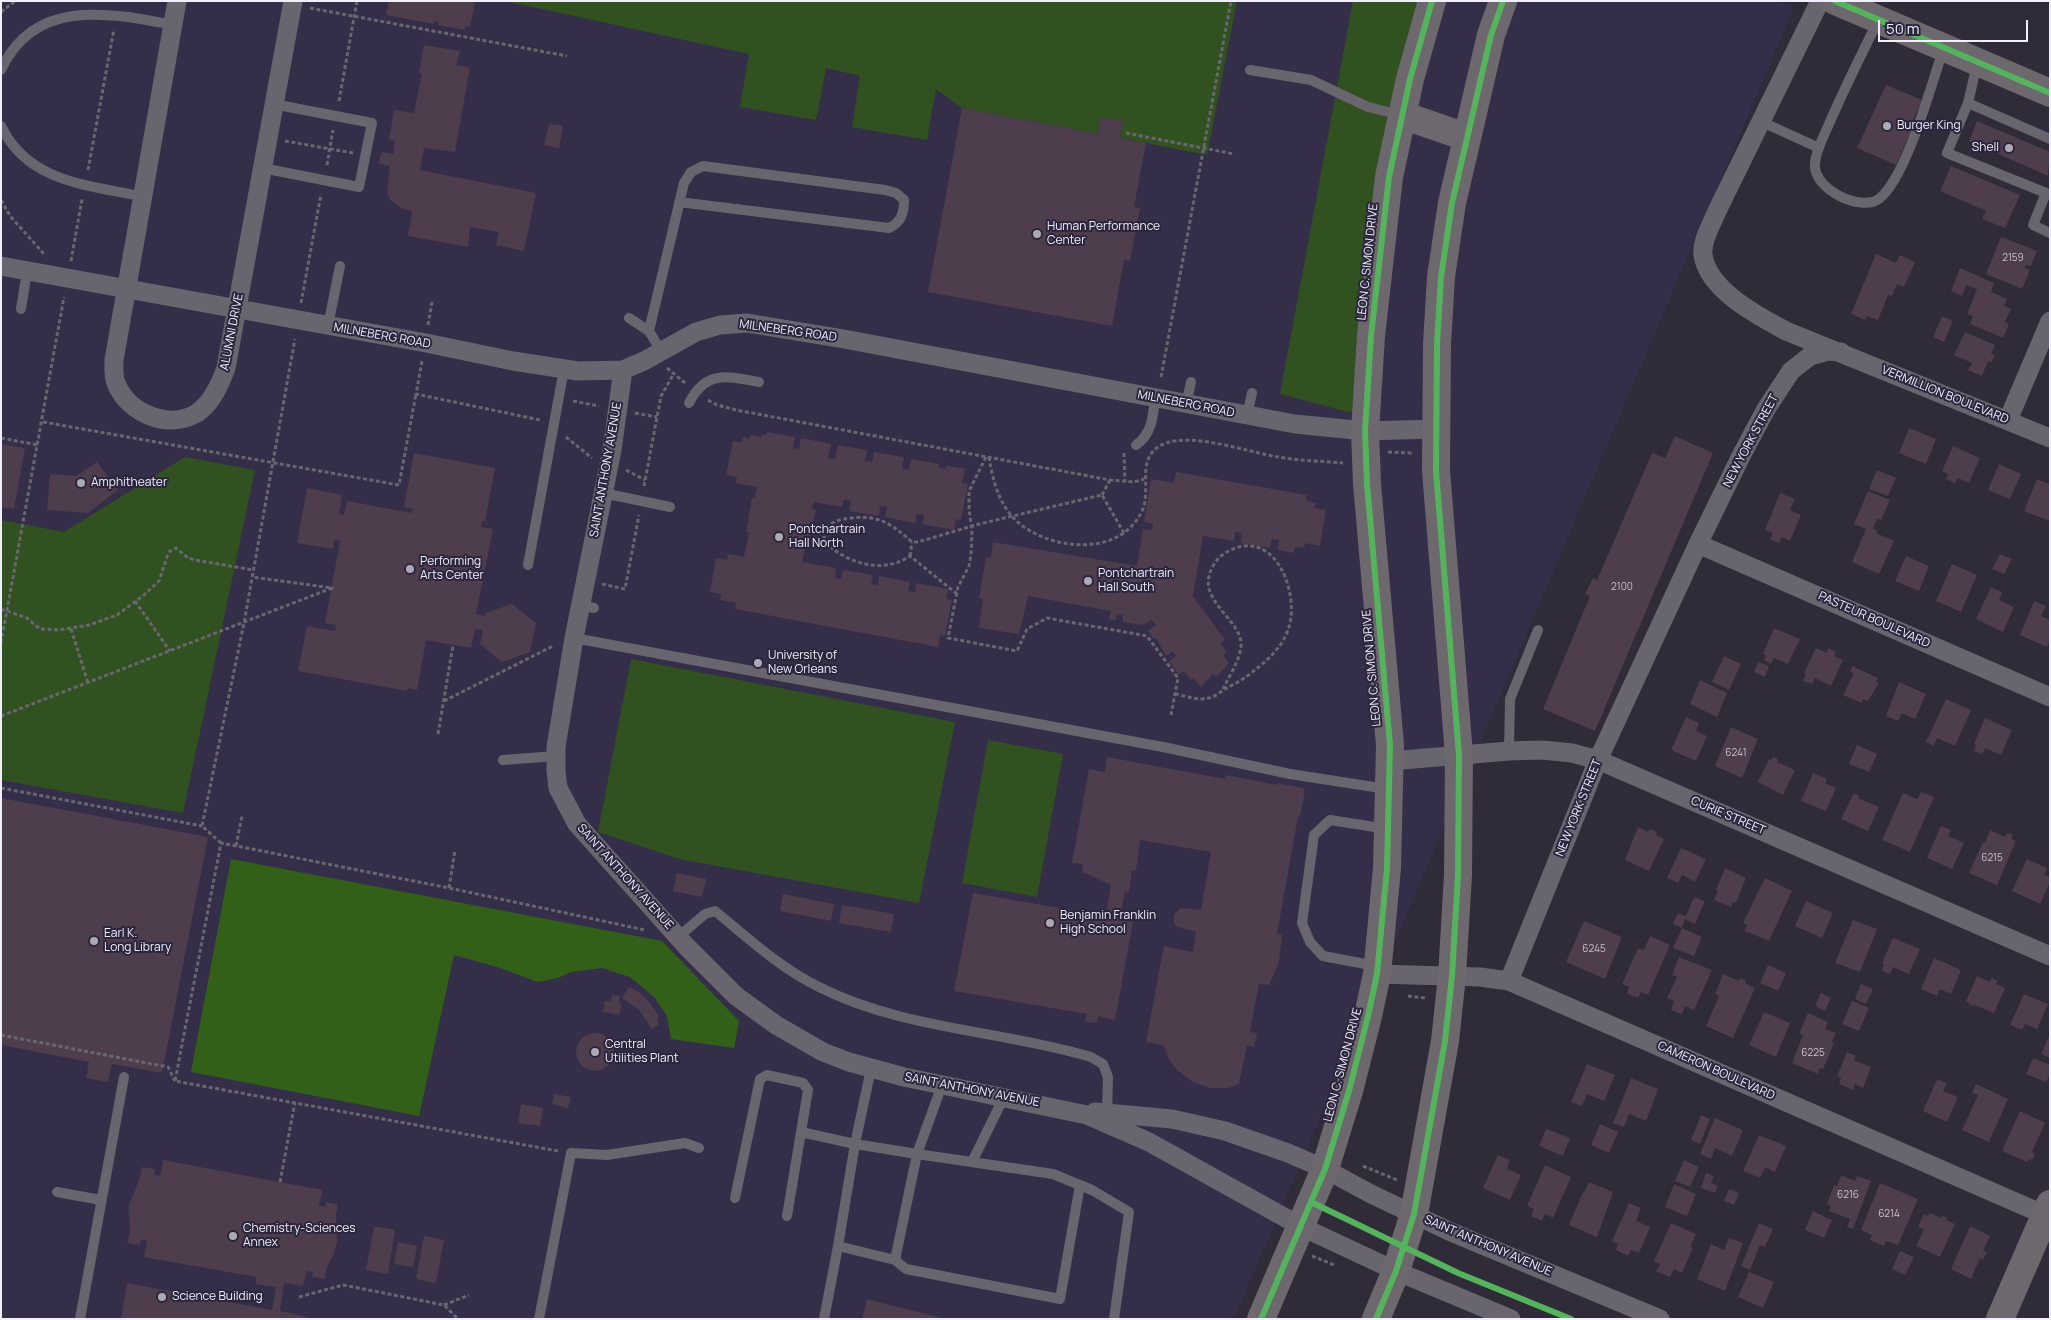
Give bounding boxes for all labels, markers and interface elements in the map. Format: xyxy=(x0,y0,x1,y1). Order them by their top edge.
scale bar xyxy=(1881,10,2031,42)
text: 50 m xyxy=(1886,18,1920,39)
place label: Burger King xyxy=(1897,119,1961,133)
marker: Burger King xyxy=(1881,120,1893,132)
place label: Shell xyxy=(1972,141,1999,155)
marker: Shell xyxy=(2003,142,2015,154)
street label: LEON C. SIMON DRIVE xyxy=(1355,203,1381,321)
place label: Human Performance Center xyxy=(1047,220,1160,248)
marker: Human Performance Center xyxy=(1031,228,1043,240)
house number: 2159 xyxy=(2002,252,2024,264)
street label: ALUMNI DRIVE xyxy=(217,292,247,372)
street label: MILNEBERG ROAD xyxy=(738,317,838,345)
street label: MILNEBERG ROAD xyxy=(332,320,432,352)
street label: VERMILLION BOULEVARD xyxy=(1879,363,2011,427)
street label: MILNEBERG ROAD xyxy=(1136,388,1236,420)
street label: NEW YORK STREET xyxy=(1720,392,1782,490)
street label: SAINT ANTHONY AVENUE xyxy=(587,401,625,539)
place label: Amphitheater xyxy=(91,476,167,490)
marker: Amphitheater xyxy=(75,477,87,489)
place label: Pontchartrain Hall North xyxy=(789,523,865,551)
marker: Pontchartrain Hall North xyxy=(773,531,785,543)
place label: Performing Arts Center xyxy=(420,555,484,583)
marker: Performing Arts Center xyxy=(404,563,416,575)
place label: Pontchartrain Hall South xyxy=(1098,567,1174,595)
marker: Pontchartrain Hall South xyxy=(1082,575,1094,587)
house number: 2100 xyxy=(1611,581,1633,593)
street label: PASTEUR BOULEVARD xyxy=(1816,589,1932,651)
street label: LEON C. SIMON DRIVE xyxy=(1360,609,1384,727)
place label: University of New Orleans xyxy=(768,649,837,677)
marker: University of New Orleans xyxy=(752,657,764,669)
house number: 6241 xyxy=(1725,747,1747,759)
street label: NEW YORK STREET xyxy=(1553,757,1605,859)
street label: CURIE STREET xyxy=(1689,794,1767,838)
street label: SAINT ANTHONY AVENUE xyxy=(574,821,676,933)
house number: 6215 xyxy=(1981,852,2003,864)
place label: Benjamin Franklin High School xyxy=(1060,909,1156,937)
marker: Benjamin Franklin High School xyxy=(1044,917,1056,929)
place label: Earl K. Long Library xyxy=(104,927,171,955)
marker: Earl K. Long Library xyxy=(88,935,100,947)
house number: 6245 xyxy=(1582,943,1606,955)
street label: LEON C. SIMON DRIVE xyxy=(1321,1006,1365,1124)
place label: Central Utilities Plant xyxy=(605,1038,679,1066)
street label: CAMERON BOULEVARD xyxy=(1655,1039,1777,1103)
marker: Central Utilities Plant xyxy=(589,1046,601,1058)
house number: 6225 xyxy=(1801,1047,1825,1059)
street label: SAINT ANTHONY AVENUE xyxy=(903,1070,1041,1110)
house number: 6216 xyxy=(1837,1189,1859,1201)
house number: 6214 xyxy=(1878,1208,1900,1220)
street label: SAINT ANTHONY AVENUE xyxy=(1422,1213,1554,1279)
place label: Chemistry-Sciences Annex xyxy=(243,1222,356,1250)
marker: Chemistry-Sciences Annex xyxy=(227,1230,239,1242)
place label: Science Building xyxy=(172,1290,263,1304)
marker: Science Building xyxy=(156,1291,168,1303)

